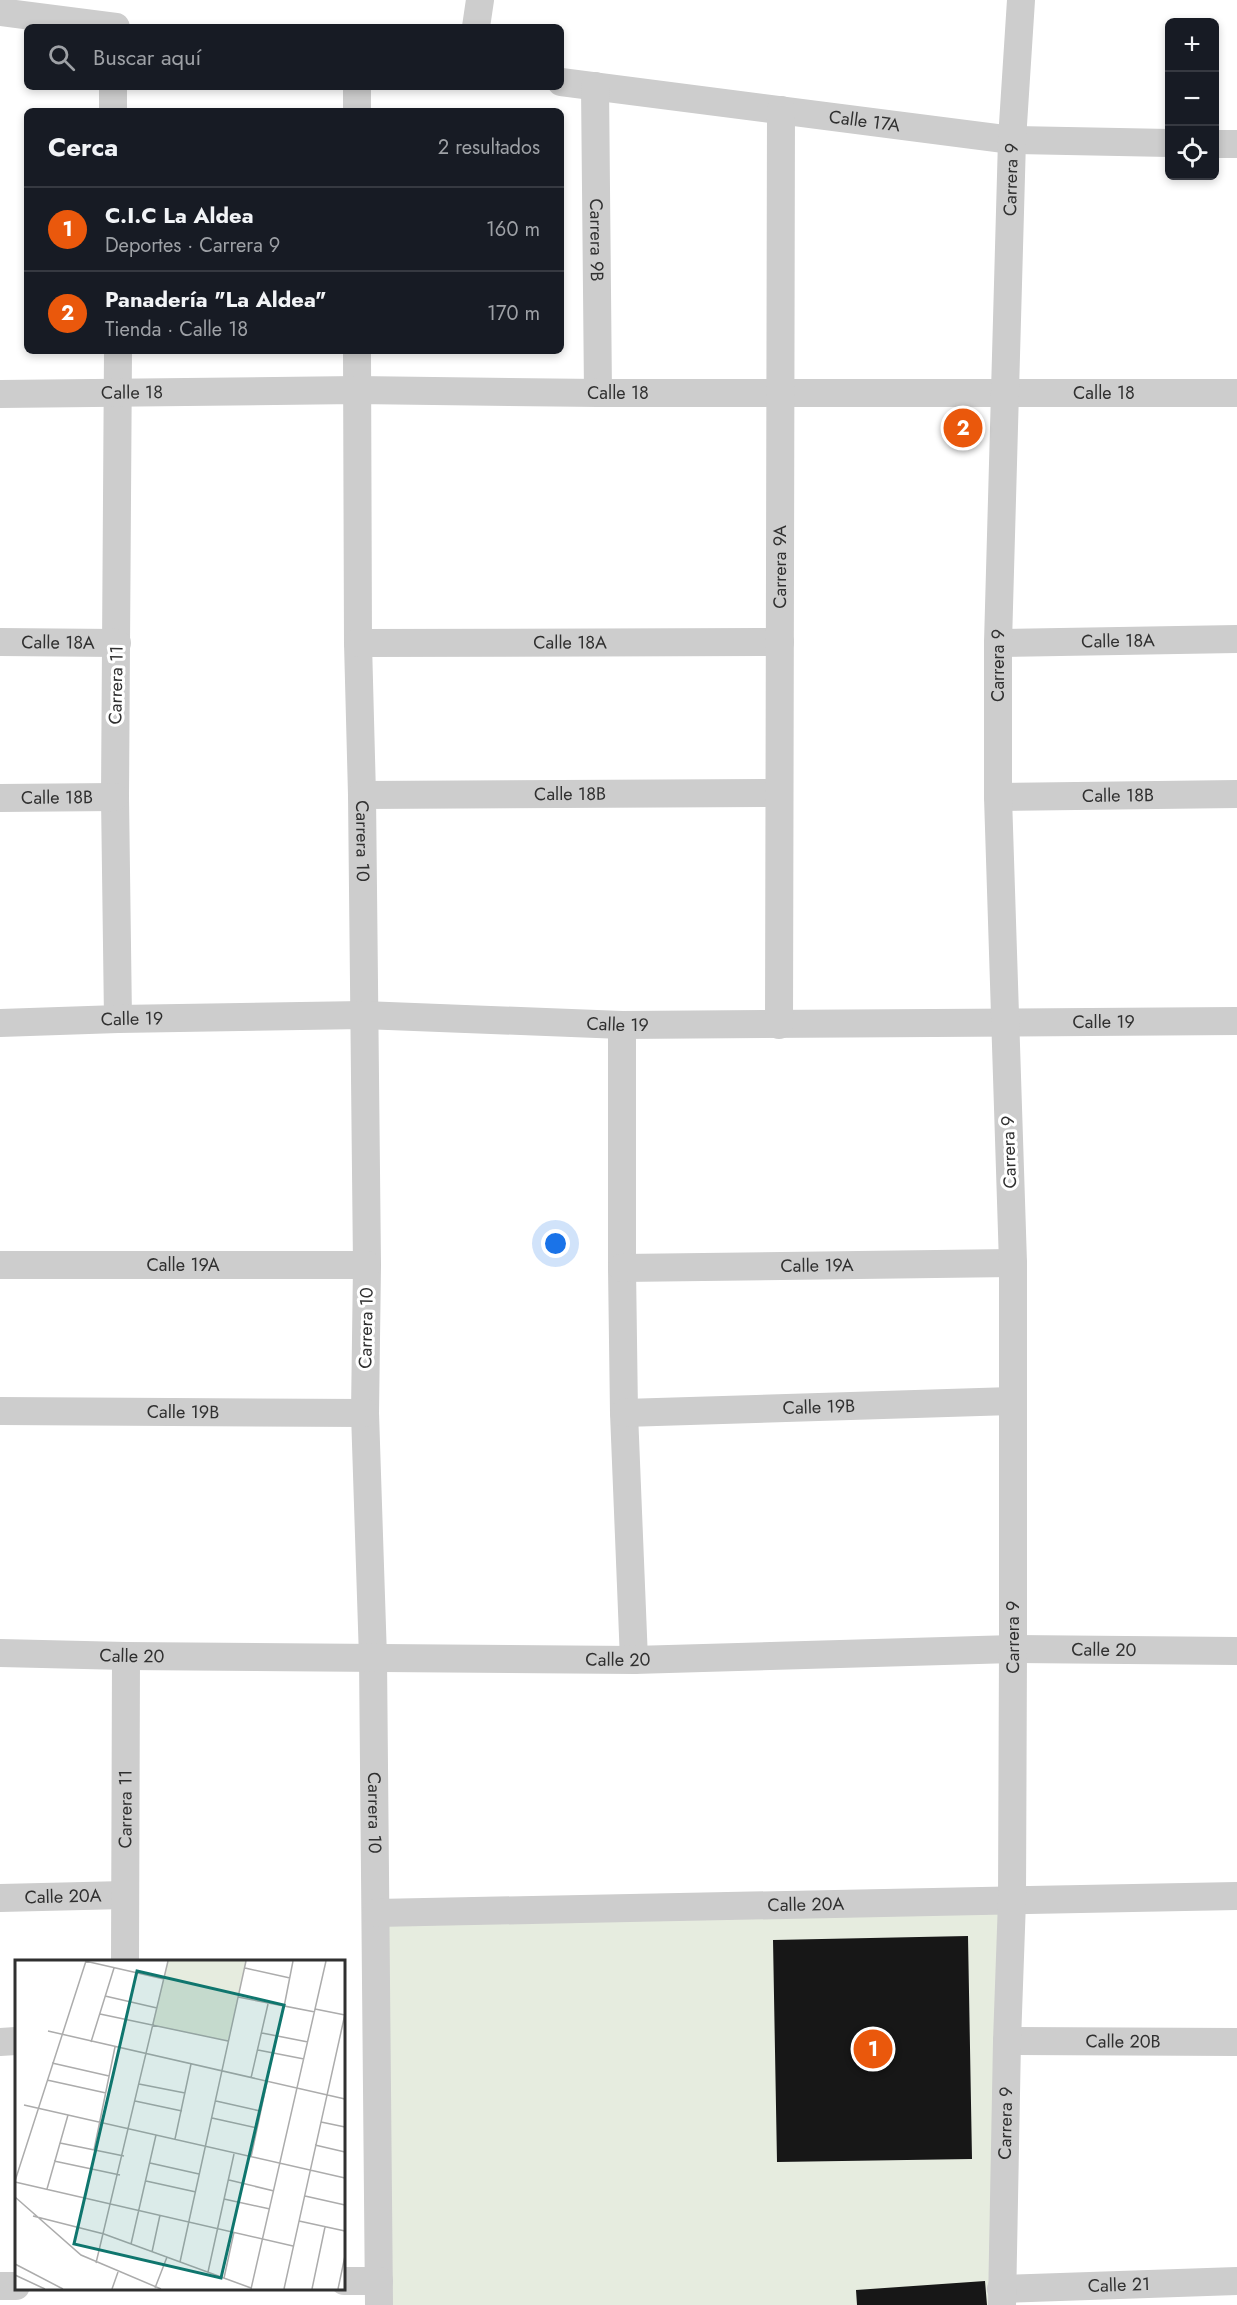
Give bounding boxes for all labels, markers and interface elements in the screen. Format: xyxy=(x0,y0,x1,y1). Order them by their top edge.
map controls xyxy=(1165,18,1219,180)
button: + xyxy=(1165,18,1219,72)
search box xyxy=(24,24,564,90)
icon: search xyxy=(45,41,78,74)
text: Buscar aquí xyxy=(93,41,201,73)
button: − xyxy=(1165,72,1219,126)
street label: Calle 17A xyxy=(827,104,902,139)
button: locate xyxy=(1165,126,1219,180)
text: Cerca xyxy=(48,128,118,166)
text: 2 resultados xyxy=(438,133,540,162)
street label: Carrera 9 xyxy=(997,143,1025,216)
street label: Carrera 9B xyxy=(583,198,610,282)
text: C.I.C La Aldea xyxy=(105,199,254,231)
text: 1 xyxy=(62,215,73,244)
text: 160 m xyxy=(486,215,540,244)
text: Deportes · Carrera 9 xyxy=(105,231,280,260)
text: Panadería "La Aldea" xyxy=(105,283,327,315)
text: 2 xyxy=(61,299,74,328)
text: 170 m xyxy=(487,299,540,328)
text: Tienda · Calle 18 xyxy=(105,315,248,344)
street label: Calle 18 xyxy=(101,379,163,406)
street label: Calle 18 xyxy=(587,380,649,406)
street label: Calle 18 xyxy=(1073,380,1135,406)
pin: 2 xyxy=(944,406,982,450)
street label: Carrera 9A xyxy=(767,525,793,609)
street label: Calle 18A xyxy=(1081,627,1155,655)
street label: Calle 18A xyxy=(21,629,95,656)
street label: Calle 18A xyxy=(533,629,607,656)
street label: Carrera 9 xyxy=(985,629,1011,702)
street label: Carrera 11 xyxy=(102,645,130,725)
street label: Calle 18B xyxy=(534,781,606,807)
street label: Calle 18B xyxy=(1082,782,1154,809)
street label: Calle 18B xyxy=(21,784,93,811)
street label: Carrera 10 xyxy=(349,800,376,882)
street label: Calle 19 xyxy=(100,1005,163,1033)
street label: Calle 19 xyxy=(1072,1009,1135,1035)
street label: Calle 19 xyxy=(586,1011,649,1038)
street label: Carrera 9 xyxy=(995,1115,1023,1189)
your location xyxy=(541,1229,570,1258)
street label: Calle 19A xyxy=(146,1252,220,1278)
street label: Calle 19A xyxy=(780,1252,854,1279)
street label: Carrera 10 xyxy=(352,1287,380,1369)
street label: Calle 19B xyxy=(782,1393,856,1421)
street label: Calle 19B xyxy=(147,1399,219,1425)
street label: Carrera 9 xyxy=(1000,1601,1026,1674)
street label: Calle 20 xyxy=(1071,1637,1137,1663)
street label: Calle 20 xyxy=(99,1642,165,1669)
street label: Calle 20 xyxy=(585,1647,651,1673)
street label: Carrera 11 xyxy=(112,1770,139,1848)
street label: Carrera 10 xyxy=(361,1772,388,1854)
street label: Calle 20A xyxy=(24,1883,102,1910)
street label: Calle 20A xyxy=(767,1891,845,1918)
inset map xyxy=(15,1960,345,2290)
pin: 1 xyxy=(854,2026,892,2072)
street label: Calle 20B xyxy=(1085,2028,1161,2055)
street label: Carrera 9 xyxy=(992,2086,1019,2160)
street label: Calle 21 xyxy=(1087,2271,1151,2299)

